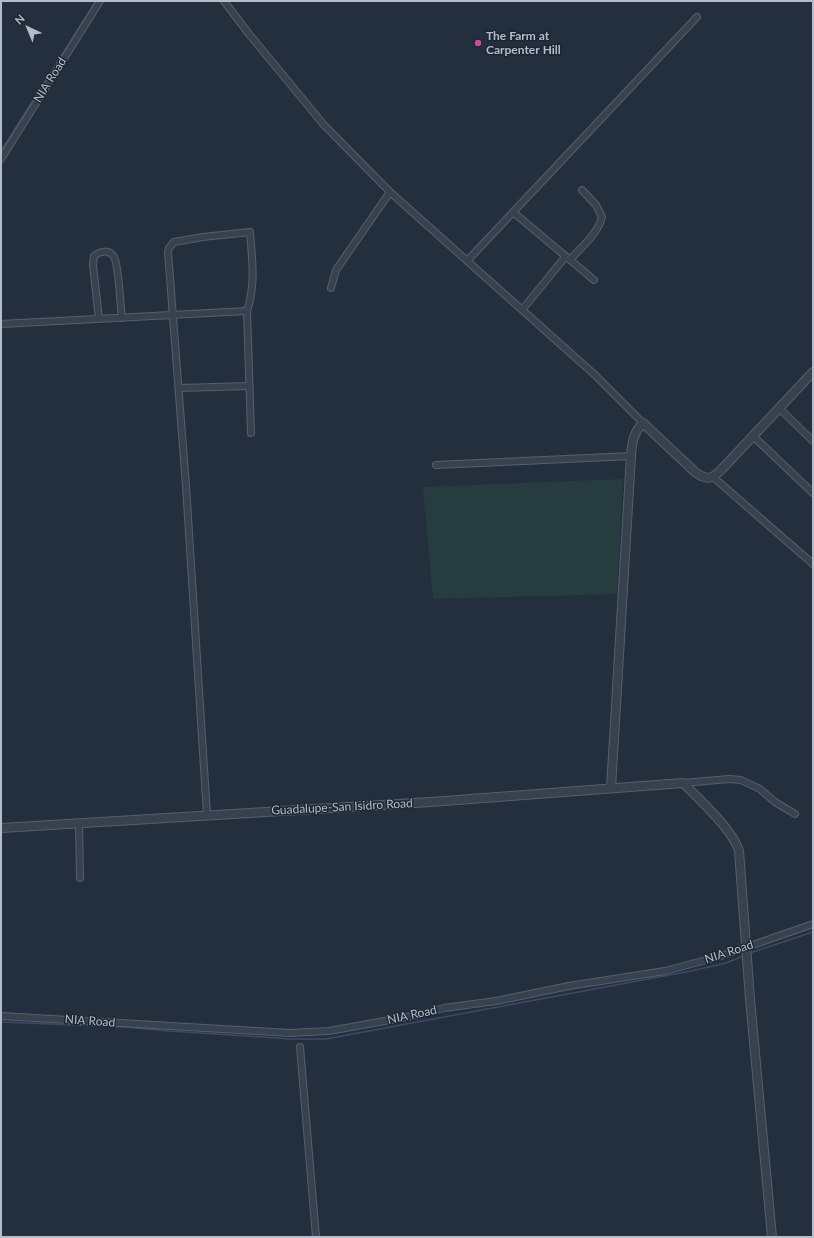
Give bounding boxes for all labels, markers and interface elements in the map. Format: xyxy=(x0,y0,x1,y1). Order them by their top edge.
north arrow xyxy=(8,8,48,48)
text: N xyxy=(12,11,27,27)
place label: The Farm at Carpenter Hill xyxy=(486,29,561,57)
marker: The Farm at Carpenter Hill xyxy=(473,38,483,48)
street label: NIA Road xyxy=(31,55,69,105)
street label: Guadalupe-San Isidro Road xyxy=(271,796,413,818)
street label: NIA Road xyxy=(703,937,755,967)
street label: NIA Road xyxy=(386,1003,438,1027)
street label: NIA Road xyxy=(64,1012,116,1030)

